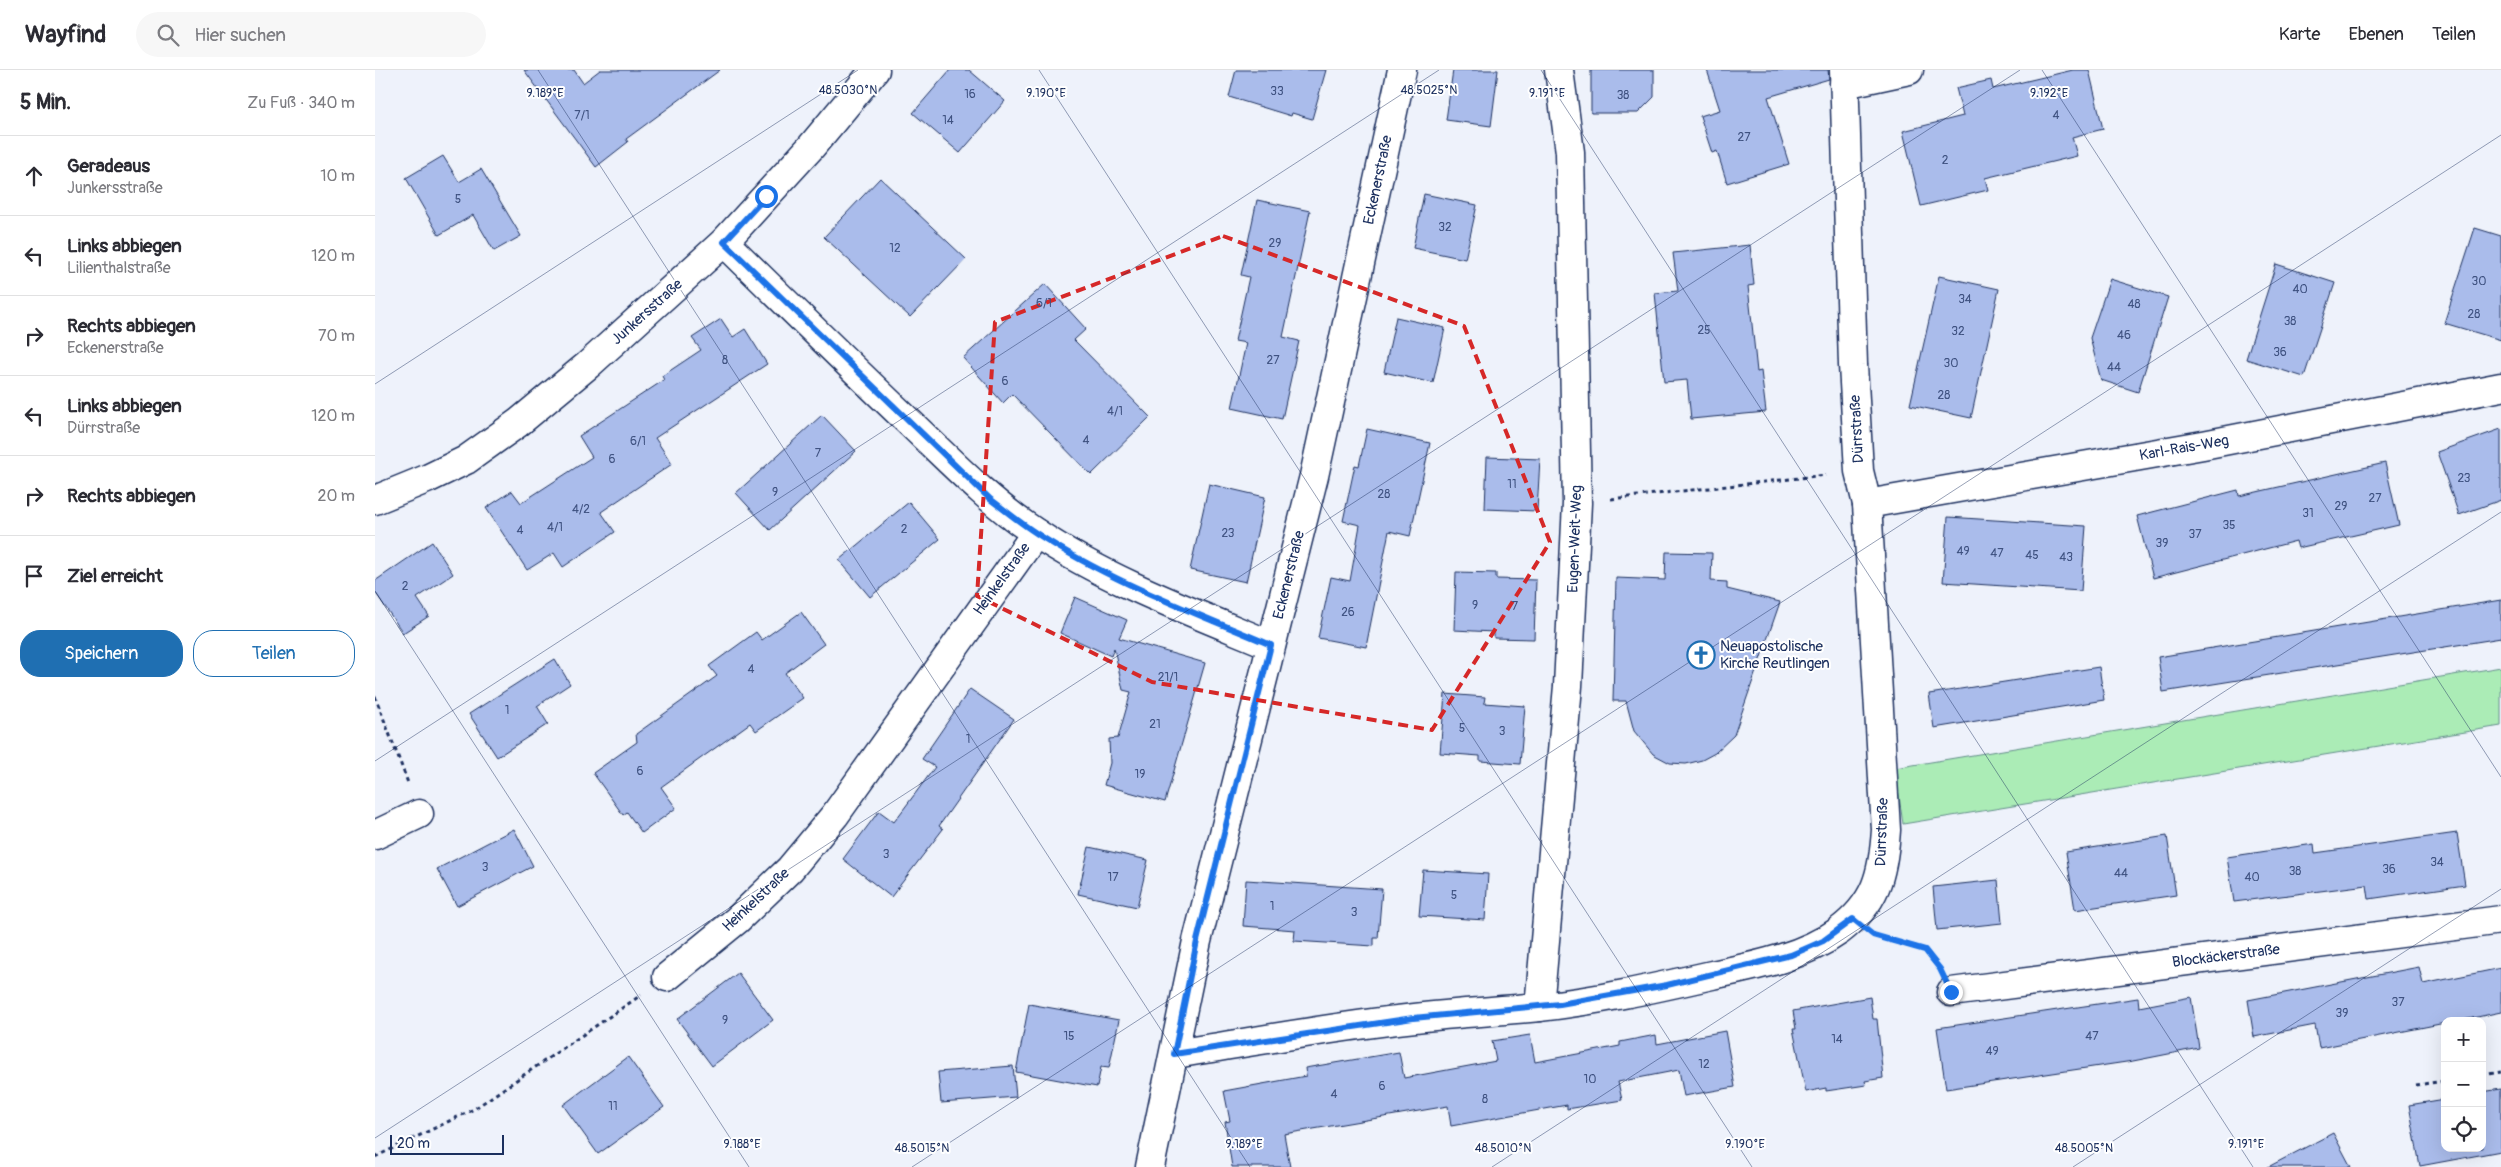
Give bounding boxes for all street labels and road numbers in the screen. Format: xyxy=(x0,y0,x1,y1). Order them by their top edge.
street label: Eckenerstraße xyxy=(1359,133,1397,226)
street label: Junkersstraße xyxy=(607,275,687,349)
street label: Dürrstraße xyxy=(1846,394,1868,464)
street label: Karl-Rais-Weg xyxy=(2138,431,2230,465)
street label: Eugen-Weit-Weg xyxy=(1564,485,1586,593)
street label: Eckenerstraße xyxy=(1269,528,1309,621)
street label: Heinkelstraße xyxy=(969,538,1035,619)
street label: Dürrstraße xyxy=(1871,797,1893,867)
street label: Heinkelstraße xyxy=(718,864,794,936)
street label: Blockäckerstraße xyxy=(2171,940,2282,972)

